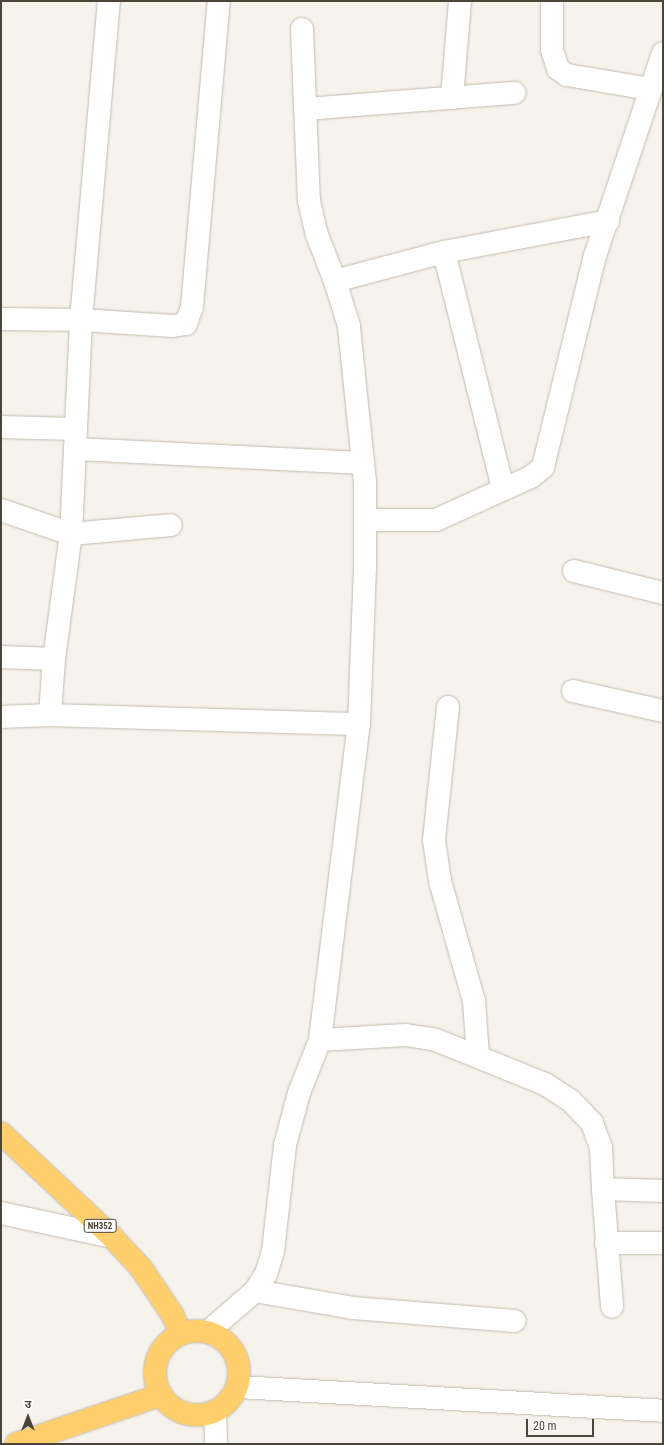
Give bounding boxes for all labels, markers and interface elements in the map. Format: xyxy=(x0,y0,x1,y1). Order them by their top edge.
road number: NH352 xyxy=(83,1219,117,1233)
north arrow xyxy=(8,1397,48,1437)
text: उ xyxy=(25,1398,31,1411)
scale bar xyxy=(528,1411,596,1437)
text: 20 m xyxy=(533,1419,557,1433)

